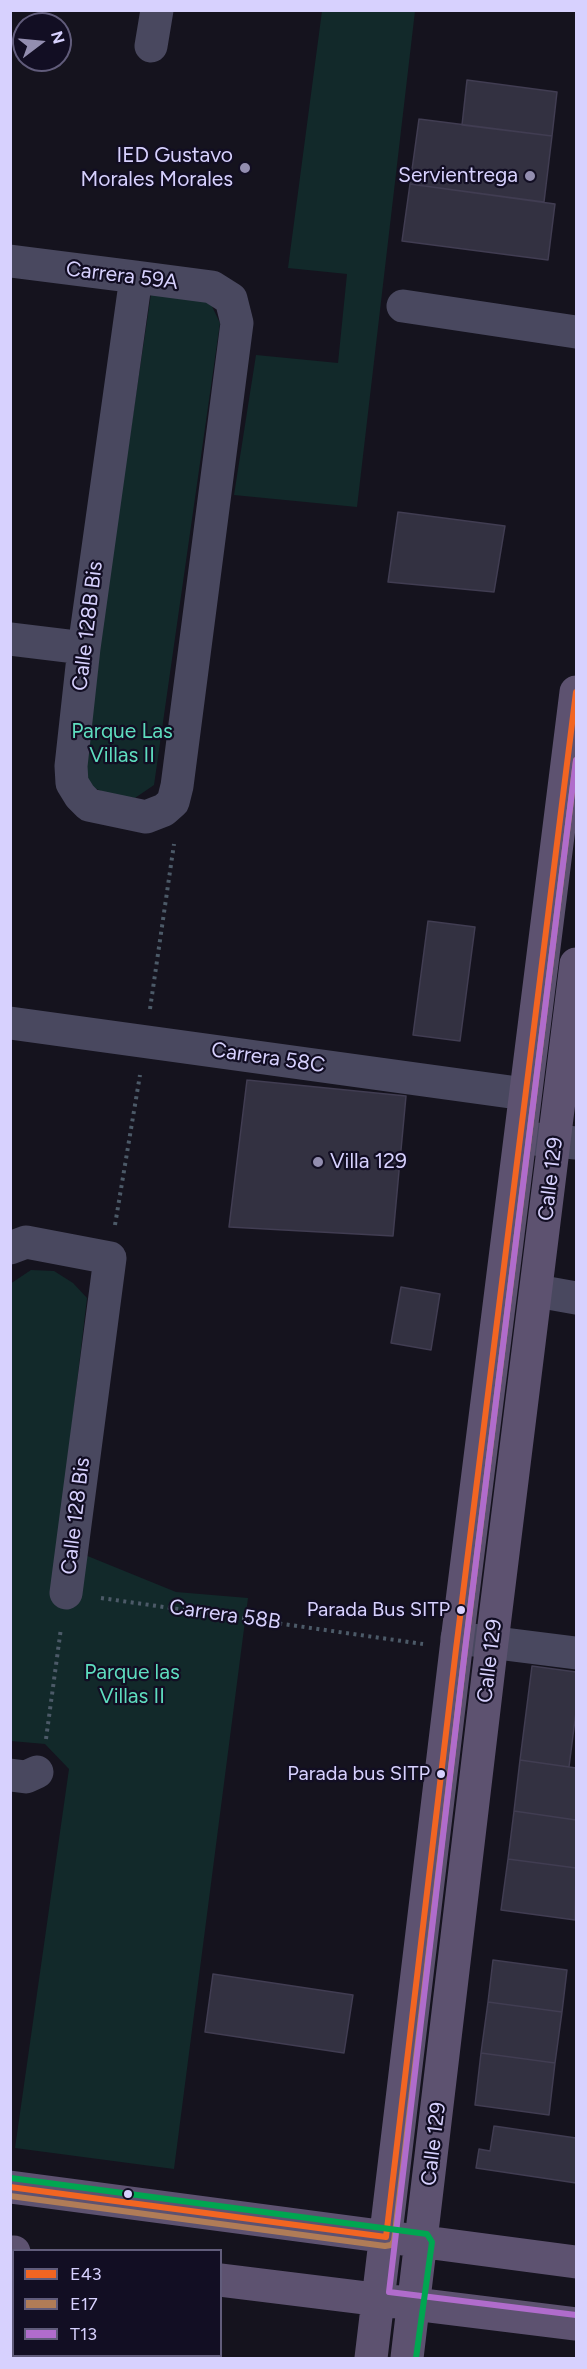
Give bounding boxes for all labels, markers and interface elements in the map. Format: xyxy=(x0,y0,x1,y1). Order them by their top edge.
north arrow xyxy=(12,12,72,72)
text: N xyxy=(47,29,69,46)
place label: IED Gustavo Morales Morales xyxy=(81,143,233,193)
marker: IED Gustavo Morales Morales xyxy=(238,161,252,175)
place label: Servientrega xyxy=(398,163,518,189)
marker: Servientrega xyxy=(523,169,537,183)
street label: Carrera 59A xyxy=(65,257,179,295)
street label: Calle 128B Bis xyxy=(68,560,108,692)
park label: Parque Las Villas II xyxy=(71,719,173,769)
street label: Carrera 58C xyxy=(209,1038,327,1078)
street label: Calle 129 xyxy=(533,1136,569,1222)
place label: Villa 129 xyxy=(330,1149,407,1175)
marker: Villa 129 xyxy=(311,1155,325,1169)
street label: Calle 128 Bis xyxy=(56,1456,96,1576)
street label: Carrera 58B xyxy=(168,1595,282,1635)
place label: Parada Bus SITP xyxy=(307,1598,450,1622)
marker: Parada Bus SITP xyxy=(455,1604,467,1616)
street label: Calle 129 xyxy=(472,1618,508,1704)
park label: Parque las Villas II xyxy=(84,1660,180,1710)
place label: Parada bus SITP xyxy=(287,1762,430,1786)
marker: Parada bus SITP xyxy=(435,1768,447,1780)
street label: Calle 129 xyxy=(416,2101,452,2187)
unlabelled marker xyxy=(122,2188,134,2200)
legend xyxy=(12,2249,222,2357)
text: E43 xyxy=(70,2263,102,2285)
text: E17 xyxy=(70,2293,98,2315)
text: T13 xyxy=(70,2323,97,2345)

